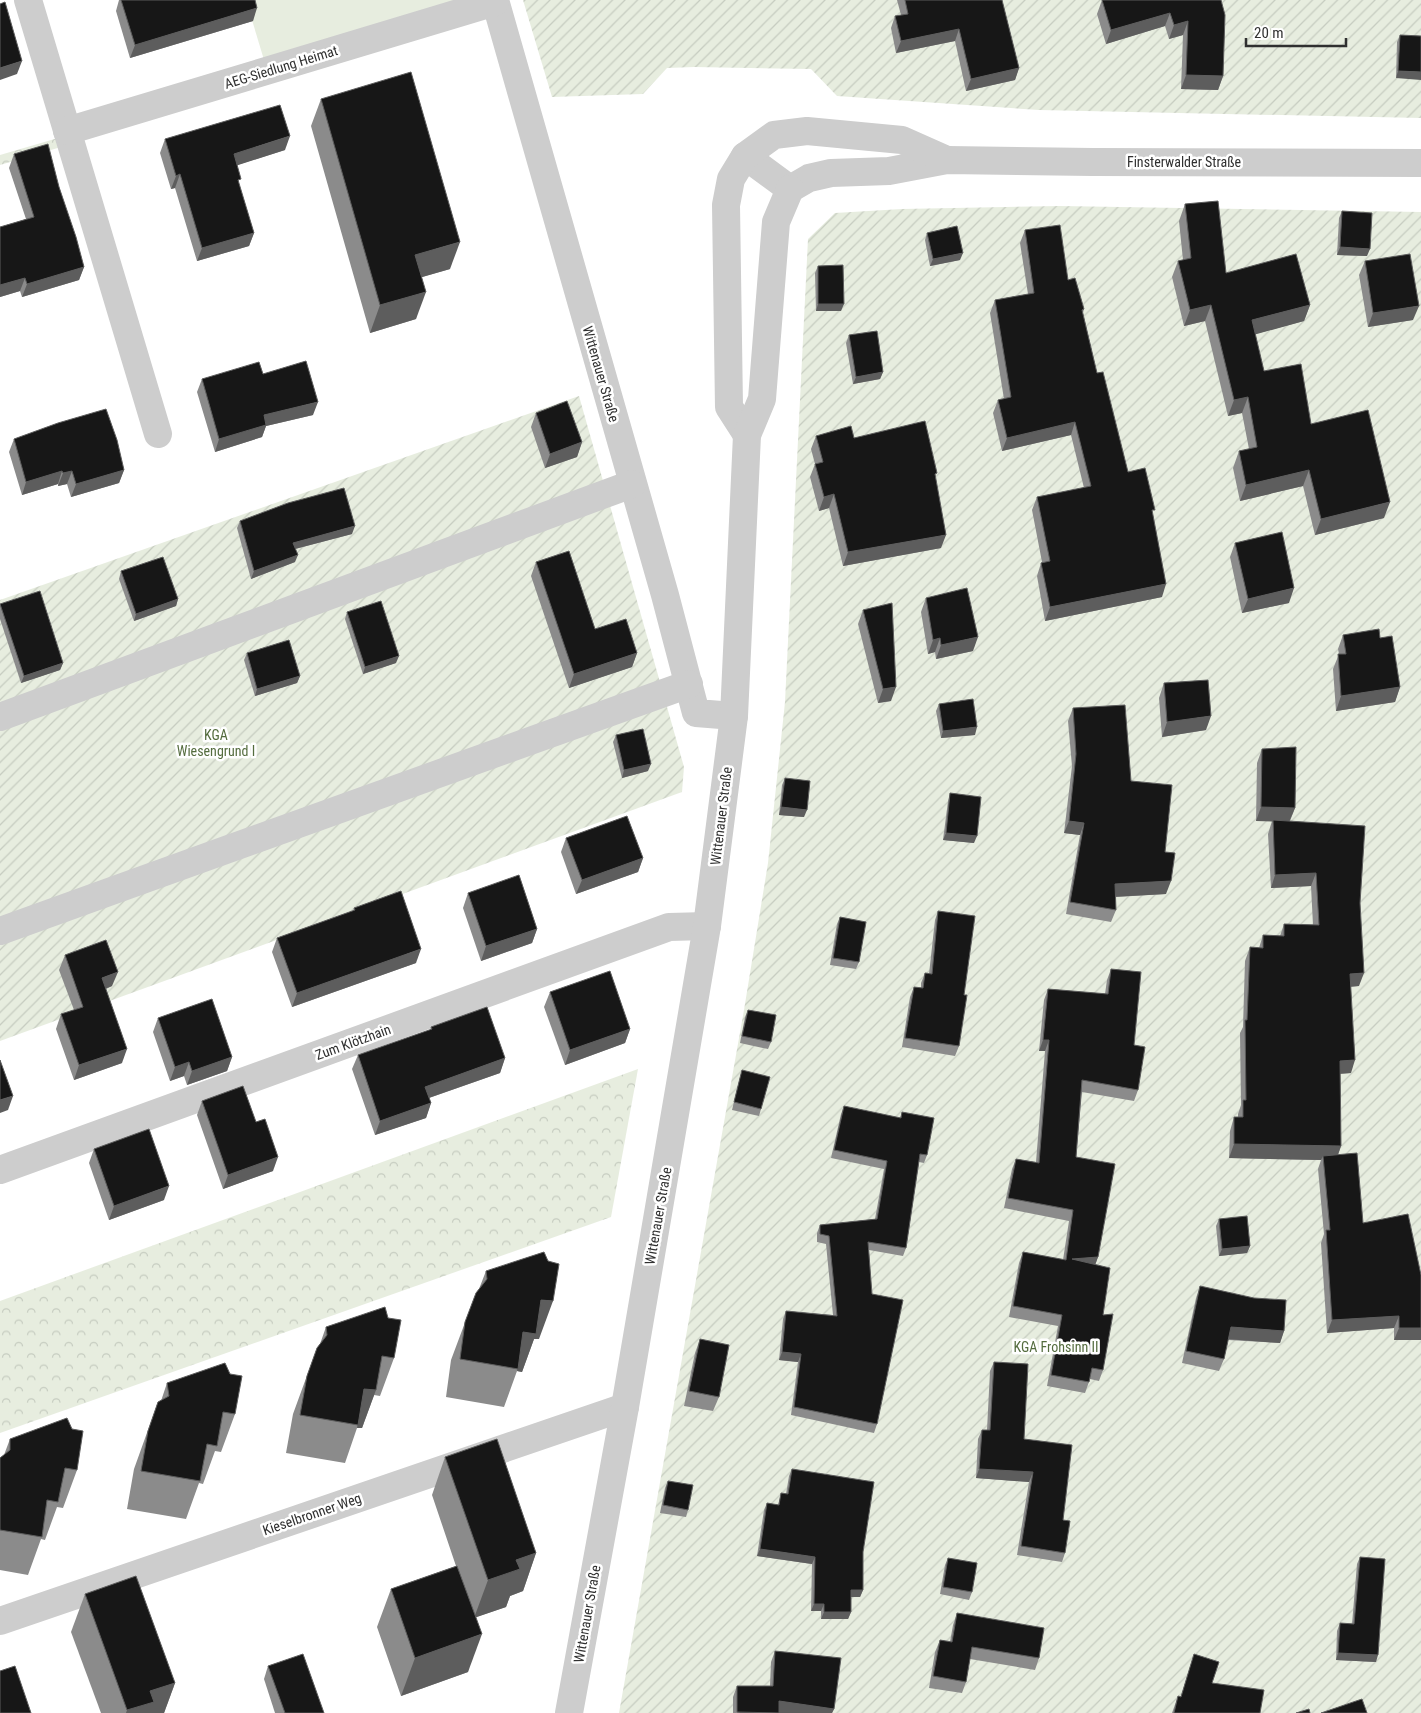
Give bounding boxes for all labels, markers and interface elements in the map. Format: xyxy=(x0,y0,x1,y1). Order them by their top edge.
scale bar xyxy=(1246,15,1346,47)
text: 20 m xyxy=(1254,24,1284,42)
street label: AEG-Siedlung Heimat xyxy=(222,42,340,92)
street label: Finsterwalder Straße xyxy=(1127,154,1242,170)
street label: Wittenauer Straße xyxy=(580,324,622,424)
park label: KGA Wiesengrund I xyxy=(177,727,255,759)
street label: Wittenauer Straße xyxy=(707,765,735,866)
street label: Zum Klötzhain xyxy=(313,1021,393,1063)
street label: Wittenauer Straße xyxy=(642,1165,675,1266)
park label: KGA Frohsinn II xyxy=(1014,1339,1098,1355)
street label: Kieselbronner Weg xyxy=(261,1490,363,1538)
street label: Wittenauer Straße xyxy=(571,1563,604,1664)

